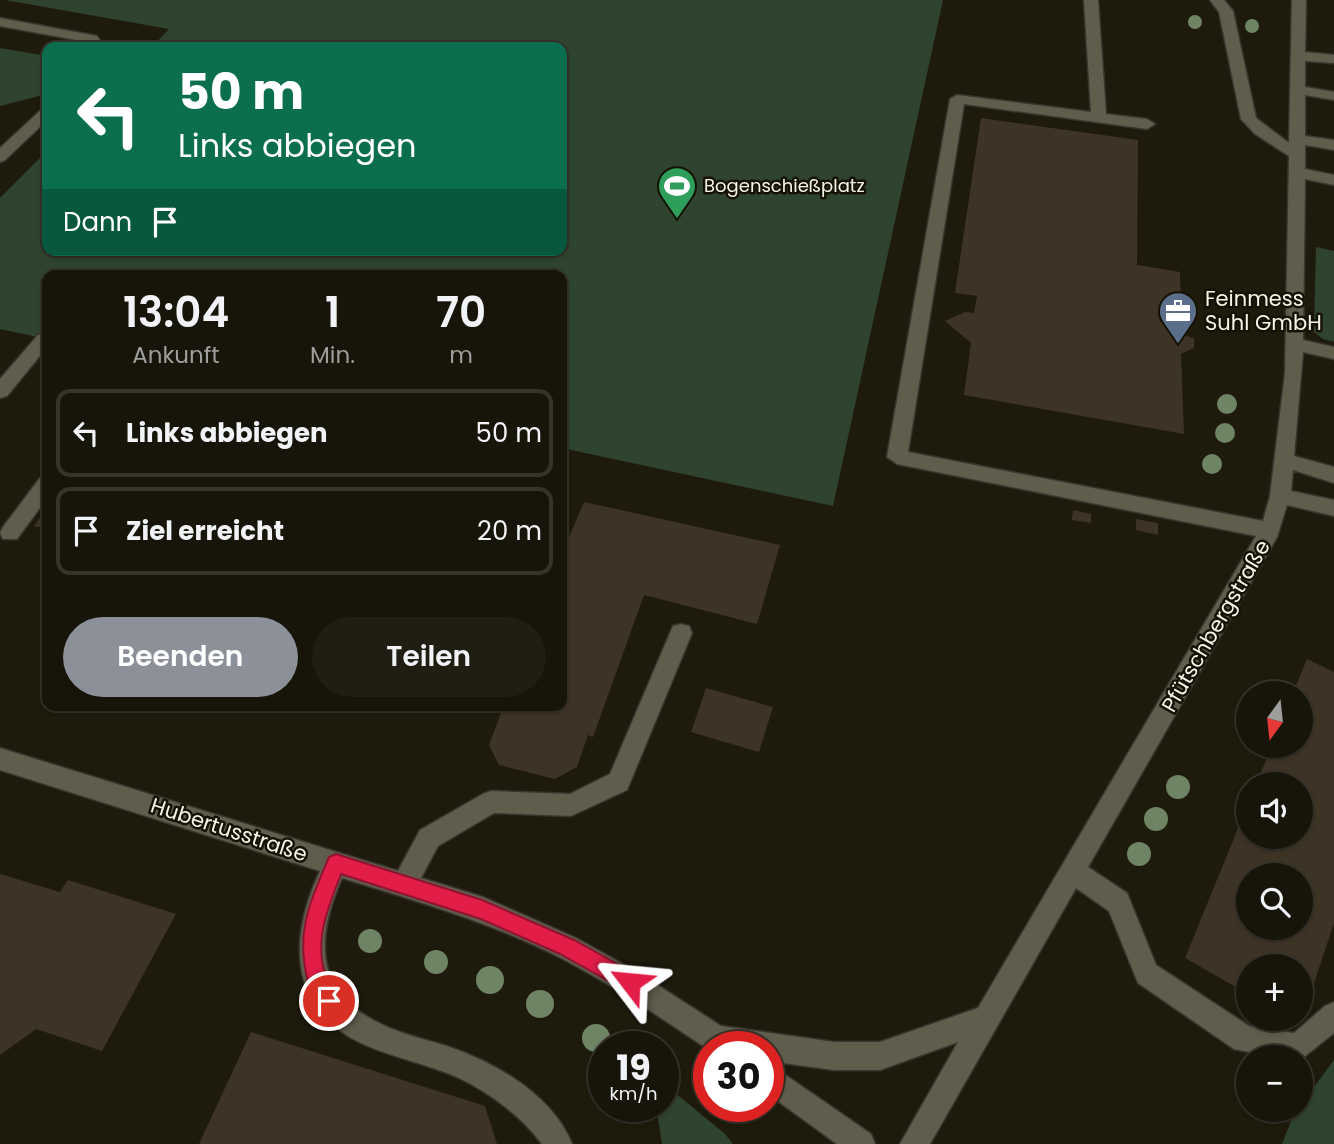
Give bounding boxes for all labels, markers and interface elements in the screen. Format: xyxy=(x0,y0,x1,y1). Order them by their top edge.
text: 50 m xyxy=(178,58,304,126)
icon: left xyxy=(63,70,154,161)
text: Links abbiegen xyxy=(178,123,416,168)
sports icon: Bogenschießplatz xyxy=(656,165,698,220)
place label: Bogenschießplatz xyxy=(704,173,865,198)
icon: arrive xyxy=(146,203,184,241)
text: Dann xyxy=(63,204,132,240)
text: 13:04 xyxy=(123,283,229,342)
text: 1 xyxy=(325,283,340,342)
text: 70 xyxy=(436,283,486,342)
place label: Feinmess Suhl GmbH xyxy=(1205,284,1322,337)
office icon: Feinmess Suhl GmbH xyxy=(1157,290,1199,345)
text: Ankunft xyxy=(132,339,220,371)
text: Min. xyxy=(310,339,355,371)
text: m xyxy=(449,339,473,371)
icon: left xyxy=(67,414,105,452)
text: Links abbiegen xyxy=(126,415,328,451)
text: 50 m xyxy=(476,415,542,451)
icon: arrive xyxy=(67,512,105,550)
text: Ziel erreicht xyxy=(126,513,284,549)
text: 20 m xyxy=(477,513,542,549)
street label: Pfütschbergstraße xyxy=(1154,534,1277,717)
button: Beenden xyxy=(63,617,298,697)
button: Teilen xyxy=(312,617,546,697)
north arrow xyxy=(1236,681,1312,758)
map controls xyxy=(1236,681,1313,1122)
button: sound xyxy=(1236,772,1313,849)
street label: Hubertusstraße xyxy=(147,791,311,869)
button: search xyxy=(1236,863,1313,940)
position arrow xyxy=(593,945,667,1019)
button: + xyxy=(1236,954,1313,1031)
pin xyxy=(299,971,359,1031)
icon: arrive xyxy=(310,982,348,1020)
speed limit sign: 30 xyxy=(693,1031,784,1122)
text: 19 xyxy=(616,1043,651,1092)
button: − xyxy=(1236,1045,1313,1122)
text: km/h xyxy=(610,1081,657,1106)

